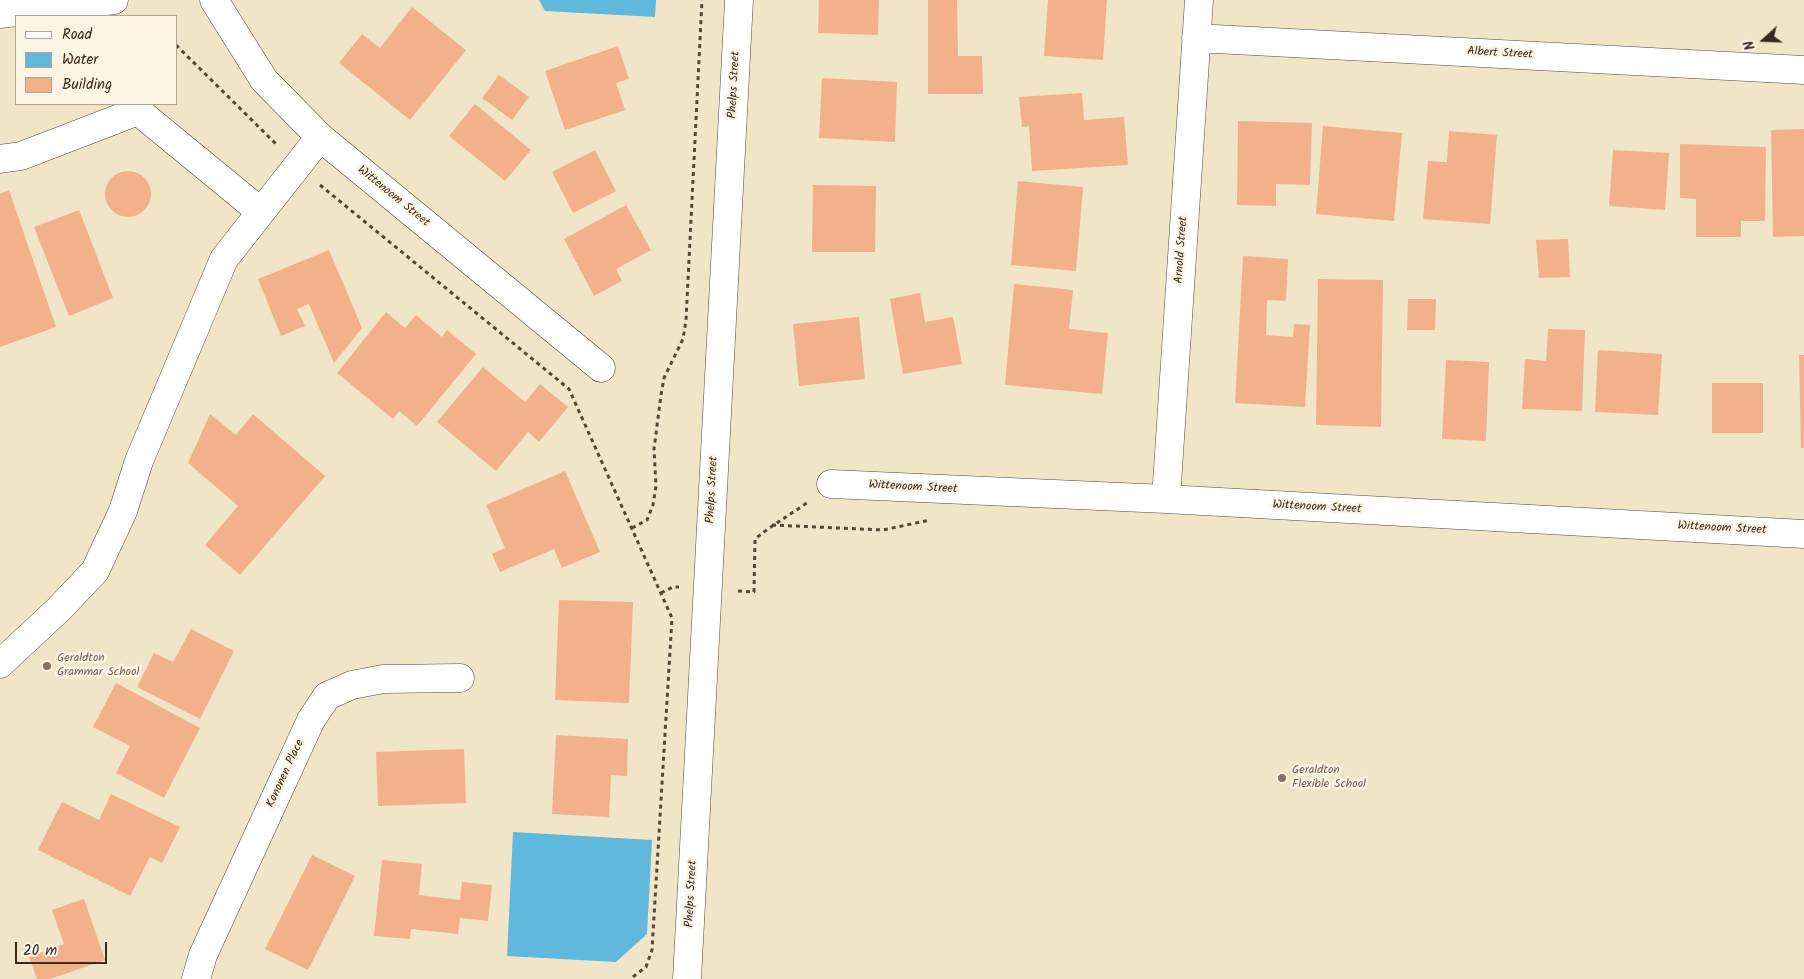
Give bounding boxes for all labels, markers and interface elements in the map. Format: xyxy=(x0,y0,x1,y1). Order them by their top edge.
legend xyxy=(15,15,178,105)
north arrow xyxy=(1739,15,1789,65)
text: Road xyxy=(62,23,92,47)
text: N xyxy=(1738,37,1762,53)
street label: Albert Street xyxy=(1467,45,1533,63)
text: Water xyxy=(62,48,98,72)
street label: Phelps Street xyxy=(726,51,744,119)
text: Building xyxy=(62,73,112,97)
street label: Wittenoom Street xyxy=(354,163,432,231)
street label: Arnold Street xyxy=(1172,216,1192,284)
street label: Phelps Street xyxy=(704,456,722,524)
street label: Wittenoom Street xyxy=(868,478,958,498)
street label: Wittenoom Street xyxy=(1272,498,1362,518)
street label: Wittenoom Street xyxy=(1677,519,1767,539)
place label: Geraldton Grammar School xyxy=(57,652,139,680)
marker: Geraldton Grammar School xyxy=(41,660,53,672)
street label: Kononen Place xyxy=(264,738,308,810)
place label: Geraldton Flexible School xyxy=(1292,764,1366,792)
marker: Geraldton Flexible School xyxy=(1276,772,1288,784)
street label: Phelps Street xyxy=(683,860,701,928)
scale bar xyxy=(18,932,110,964)
text: 20 m xyxy=(23,939,57,963)

